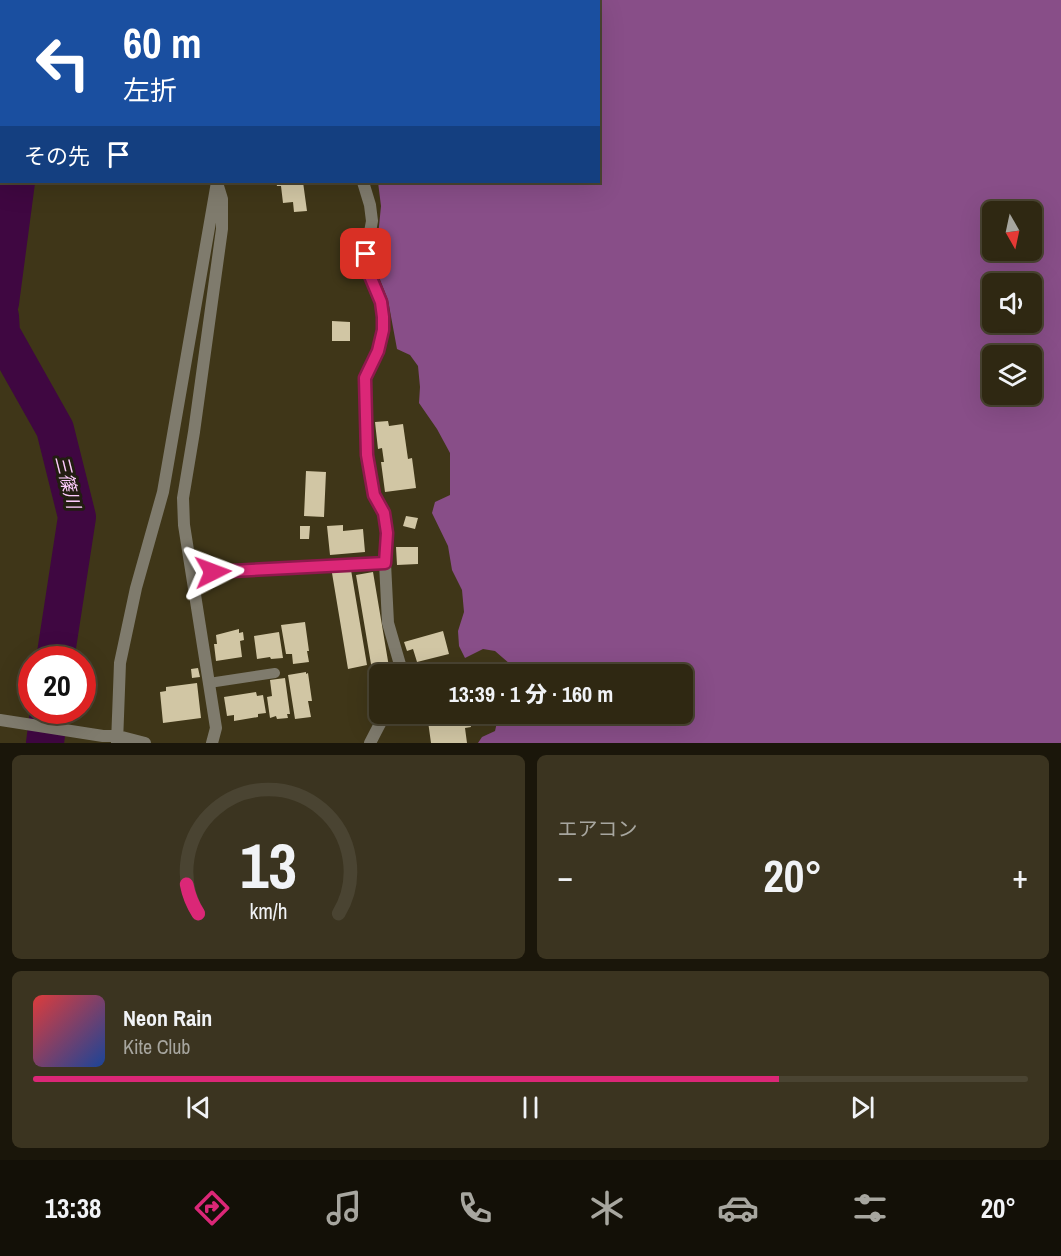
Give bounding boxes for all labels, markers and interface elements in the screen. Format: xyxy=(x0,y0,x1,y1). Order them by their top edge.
text: 60 m xyxy=(123,15,202,71)
icon: left xyxy=(24,24,102,102)
text: 左折 xyxy=(123,72,177,108)
icon: arrive xyxy=(102,138,135,171)
text: その先 xyxy=(24,141,90,171)
north arrow xyxy=(982,201,1042,261)
map controls xyxy=(982,201,1042,405)
pin xyxy=(340,228,391,279)
icon: arrive xyxy=(349,237,382,270)
button: sound xyxy=(982,273,1042,333)
button: layers xyxy=(982,345,1042,405)
water label: 三篠川 xyxy=(49,453,87,513)
position arrow xyxy=(181,540,245,604)
speed limit sign: 20 xyxy=(18,646,96,724)
text: 13:39 · 1 分 · 160 m xyxy=(449,679,613,709)
text: エアコン xyxy=(558,815,638,842)
text: 13 xyxy=(240,823,297,907)
text: 20° xyxy=(763,845,822,906)
text: − xyxy=(558,854,573,898)
text: + xyxy=(1012,854,1028,898)
text: km/h xyxy=(249,897,287,926)
text: Neon Rain xyxy=(123,1003,212,1033)
text: Kite Club xyxy=(123,1033,190,1060)
icon: previous xyxy=(182,1091,215,1124)
icon: pause xyxy=(514,1091,547,1124)
icon: next xyxy=(846,1091,879,1124)
icon: directions xyxy=(191,1187,233,1229)
icon: music xyxy=(323,1187,365,1229)
icon: phone xyxy=(454,1187,496,1229)
icon: climate xyxy=(586,1187,628,1229)
icon: car xyxy=(717,1187,759,1229)
icon: filters xyxy=(849,1187,891,1229)
text: 13:38 xyxy=(45,1190,101,1226)
text: 20° xyxy=(981,1190,1016,1226)

